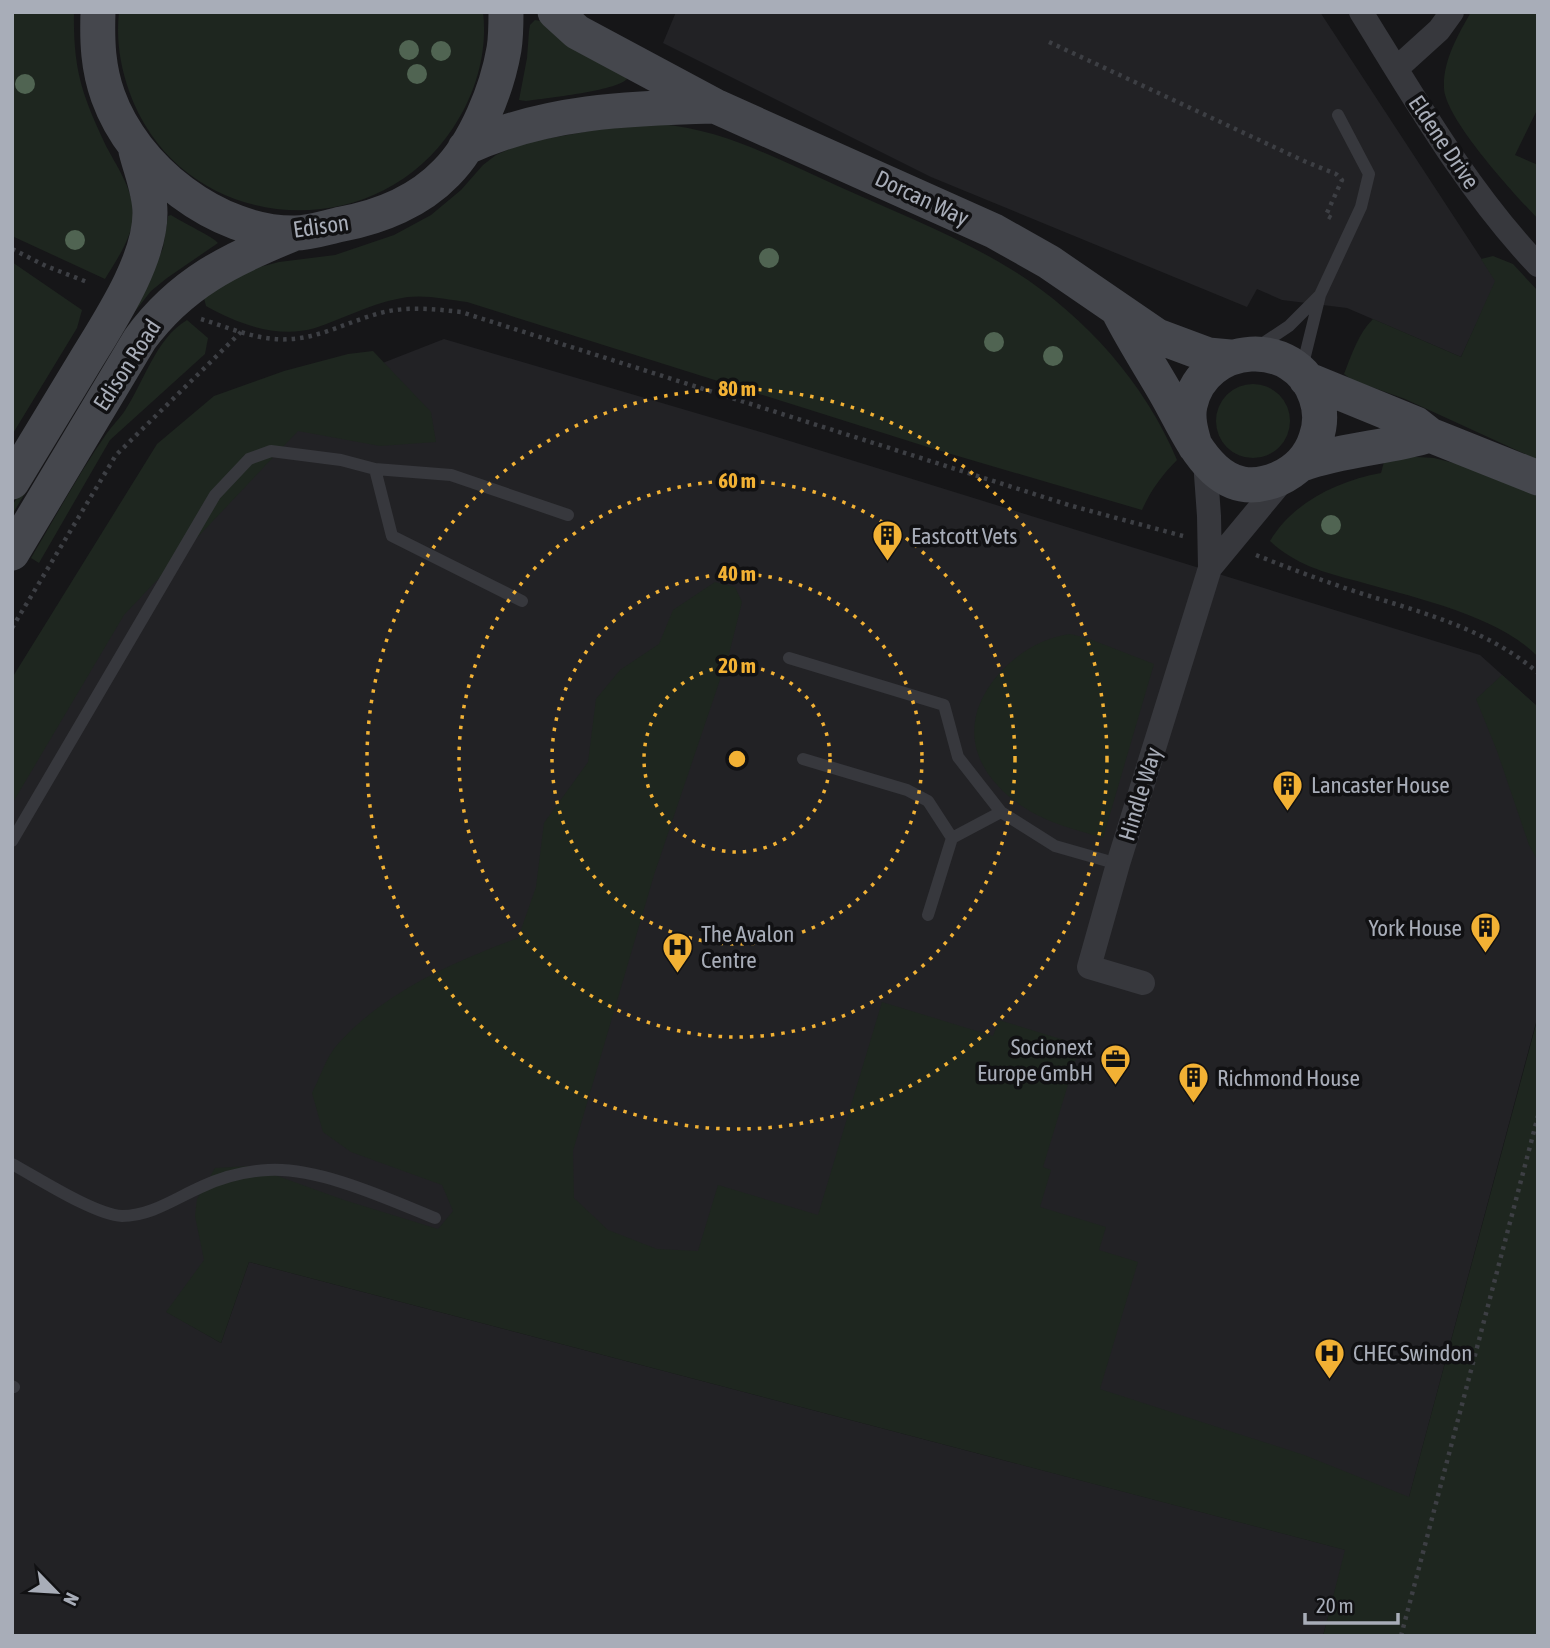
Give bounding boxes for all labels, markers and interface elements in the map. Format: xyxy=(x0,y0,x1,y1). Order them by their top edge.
street label: Eldene Drive xyxy=(1403,91,1485,193)
street label: Dorcan Way xyxy=(871,165,973,231)
street label: Edison xyxy=(291,209,351,243)
street label: Edison Road xyxy=(88,315,166,415)
text: 80 m xyxy=(718,376,756,400)
text: 60 m xyxy=(718,468,756,492)
building icon: Eastcott Vets xyxy=(871,519,905,563)
place label: Eastcott Vets xyxy=(911,523,1018,549)
text: 40 m xyxy=(717,561,756,585)
text: 20 m xyxy=(718,653,756,677)
street label: Hindle Way xyxy=(1113,744,1167,844)
centre of rings xyxy=(725,747,749,771)
building icon: Lancaster House xyxy=(1271,768,1305,812)
place label: Lancaster House xyxy=(1311,772,1450,798)
building icon: York House xyxy=(1468,911,1502,955)
place label: York House xyxy=(1368,915,1462,941)
place label: The Avalon Centre xyxy=(701,921,794,973)
hospital icon: The Avalon Centre xyxy=(661,930,695,974)
place label: Socionext Europe GmbH xyxy=(977,1034,1093,1086)
office icon: Socionext Europe GmbH xyxy=(1099,1043,1133,1087)
building icon: Richmond House xyxy=(1177,1061,1211,1105)
place label: Richmond House xyxy=(1217,1065,1360,1091)
hospital icon: CHEC Swindon xyxy=(1313,1336,1347,1380)
place label: CHEC Swindon xyxy=(1353,1340,1473,1366)
north arrow xyxy=(21,1557,91,1627)
scale bar xyxy=(1305,1582,1398,1626)
text: N xyxy=(59,1589,84,1609)
text: 20 m xyxy=(1316,1593,1354,1617)

